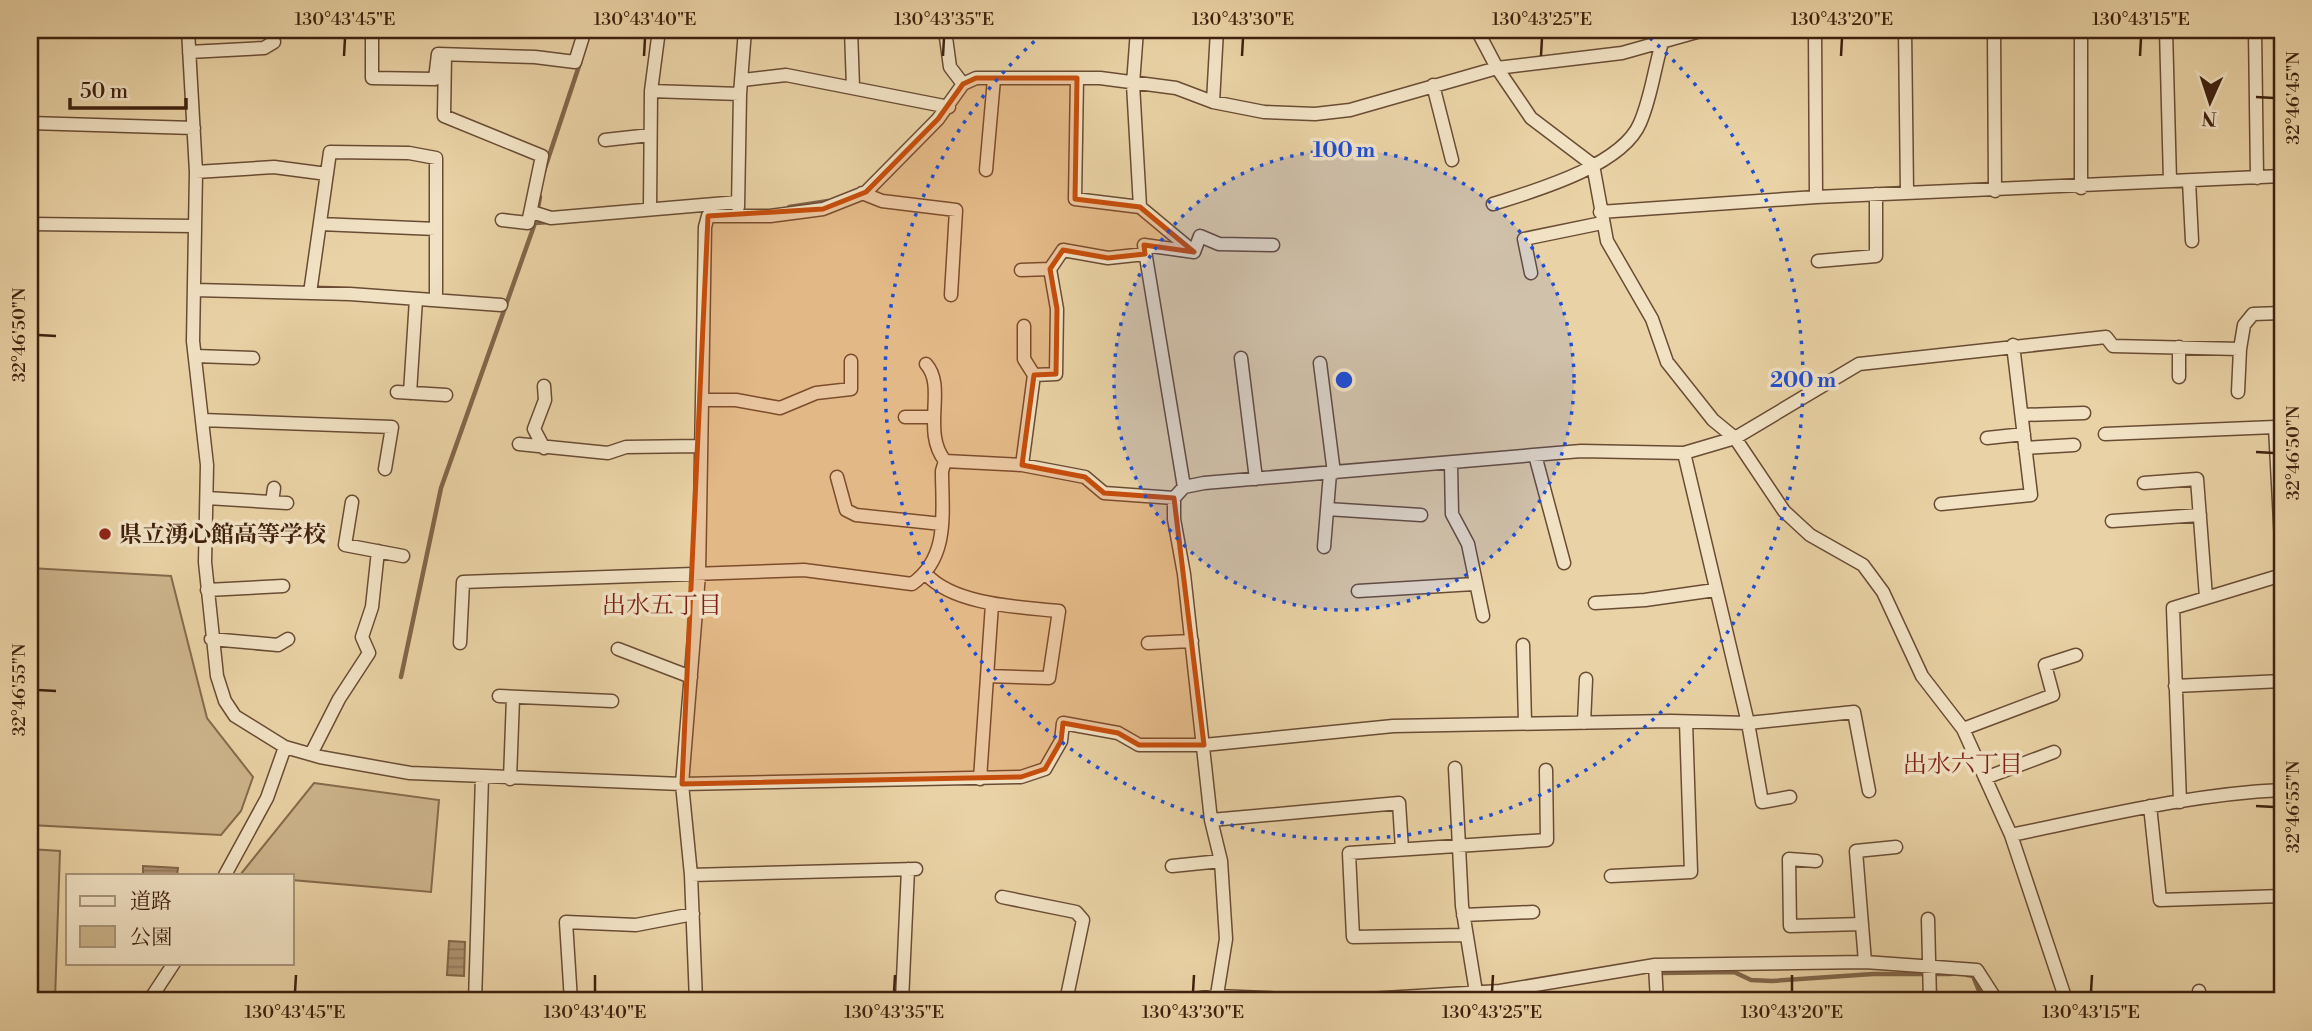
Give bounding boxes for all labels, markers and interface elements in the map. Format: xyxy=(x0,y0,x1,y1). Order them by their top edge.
text: 130°43'45"E xyxy=(294,8,396,31)
text: 130°43'40"E xyxy=(593,8,697,31)
text: 130°43'35"E xyxy=(894,8,994,31)
text: 130°43'30"E xyxy=(1192,8,1294,31)
text: 130°43'25"E xyxy=(1492,8,1592,31)
text: 130°43'20"E xyxy=(1791,8,1893,31)
text: 130°43'15"E xyxy=(2092,8,2190,31)
text: 32°46'45"N xyxy=(2282,51,2305,145)
scale bar xyxy=(70,66,186,110)
north arrow xyxy=(2176,66,2246,136)
text: 50 m xyxy=(80,79,128,105)
text: N xyxy=(2201,106,2217,130)
text: 100 m xyxy=(1313,138,1375,164)
text: 32°46'50"N xyxy=(8,287,31,382)
centre of rings xyxy=(1332,368,1356,392)
text: 200 m xyxy=(1770,368,1836,394)
text: 32°46'50"N xyxy=(2282,405,2305,500)
place label: 県立湧心館高等学校 xyxy=(119,521,326,549)
marker: 県立湧心館高等学校 xyxy=(97,526,113,542)
district label: 出水五丁目 xyxy=(602,591,722,621)
text: 32°46'55"N xyxy=(8,643,31,736)
district label: 出水六丁目 xyxy=(1903,750,2023,780)
text: 32°46'55"N xyxy=(2282,760,2305,853)
legend xyxy=(66,874,294,964)
text: 道路 xyxy=(130,889,172,915)
text: 公園 xyxy=(130,925,172,951)
text: 130°43'45"E xyxy=(244,1001,346,1024)
text: 130°43'40"E xyxy=(543,1001,647,1024)
text: 130°43'35"E xyxy=(844,1001,944,1024)
text: 130°43'30"E xyxy=(1142,1001,1244,1024)
text: 130°43'25"E xyxy=(1442,1001,1542,1024)
text: 130°43'20"E xyxy=(1741,1001,1843,1024)
text: 130°43'15"E xyxy=(2042,1001,2140,1024)

